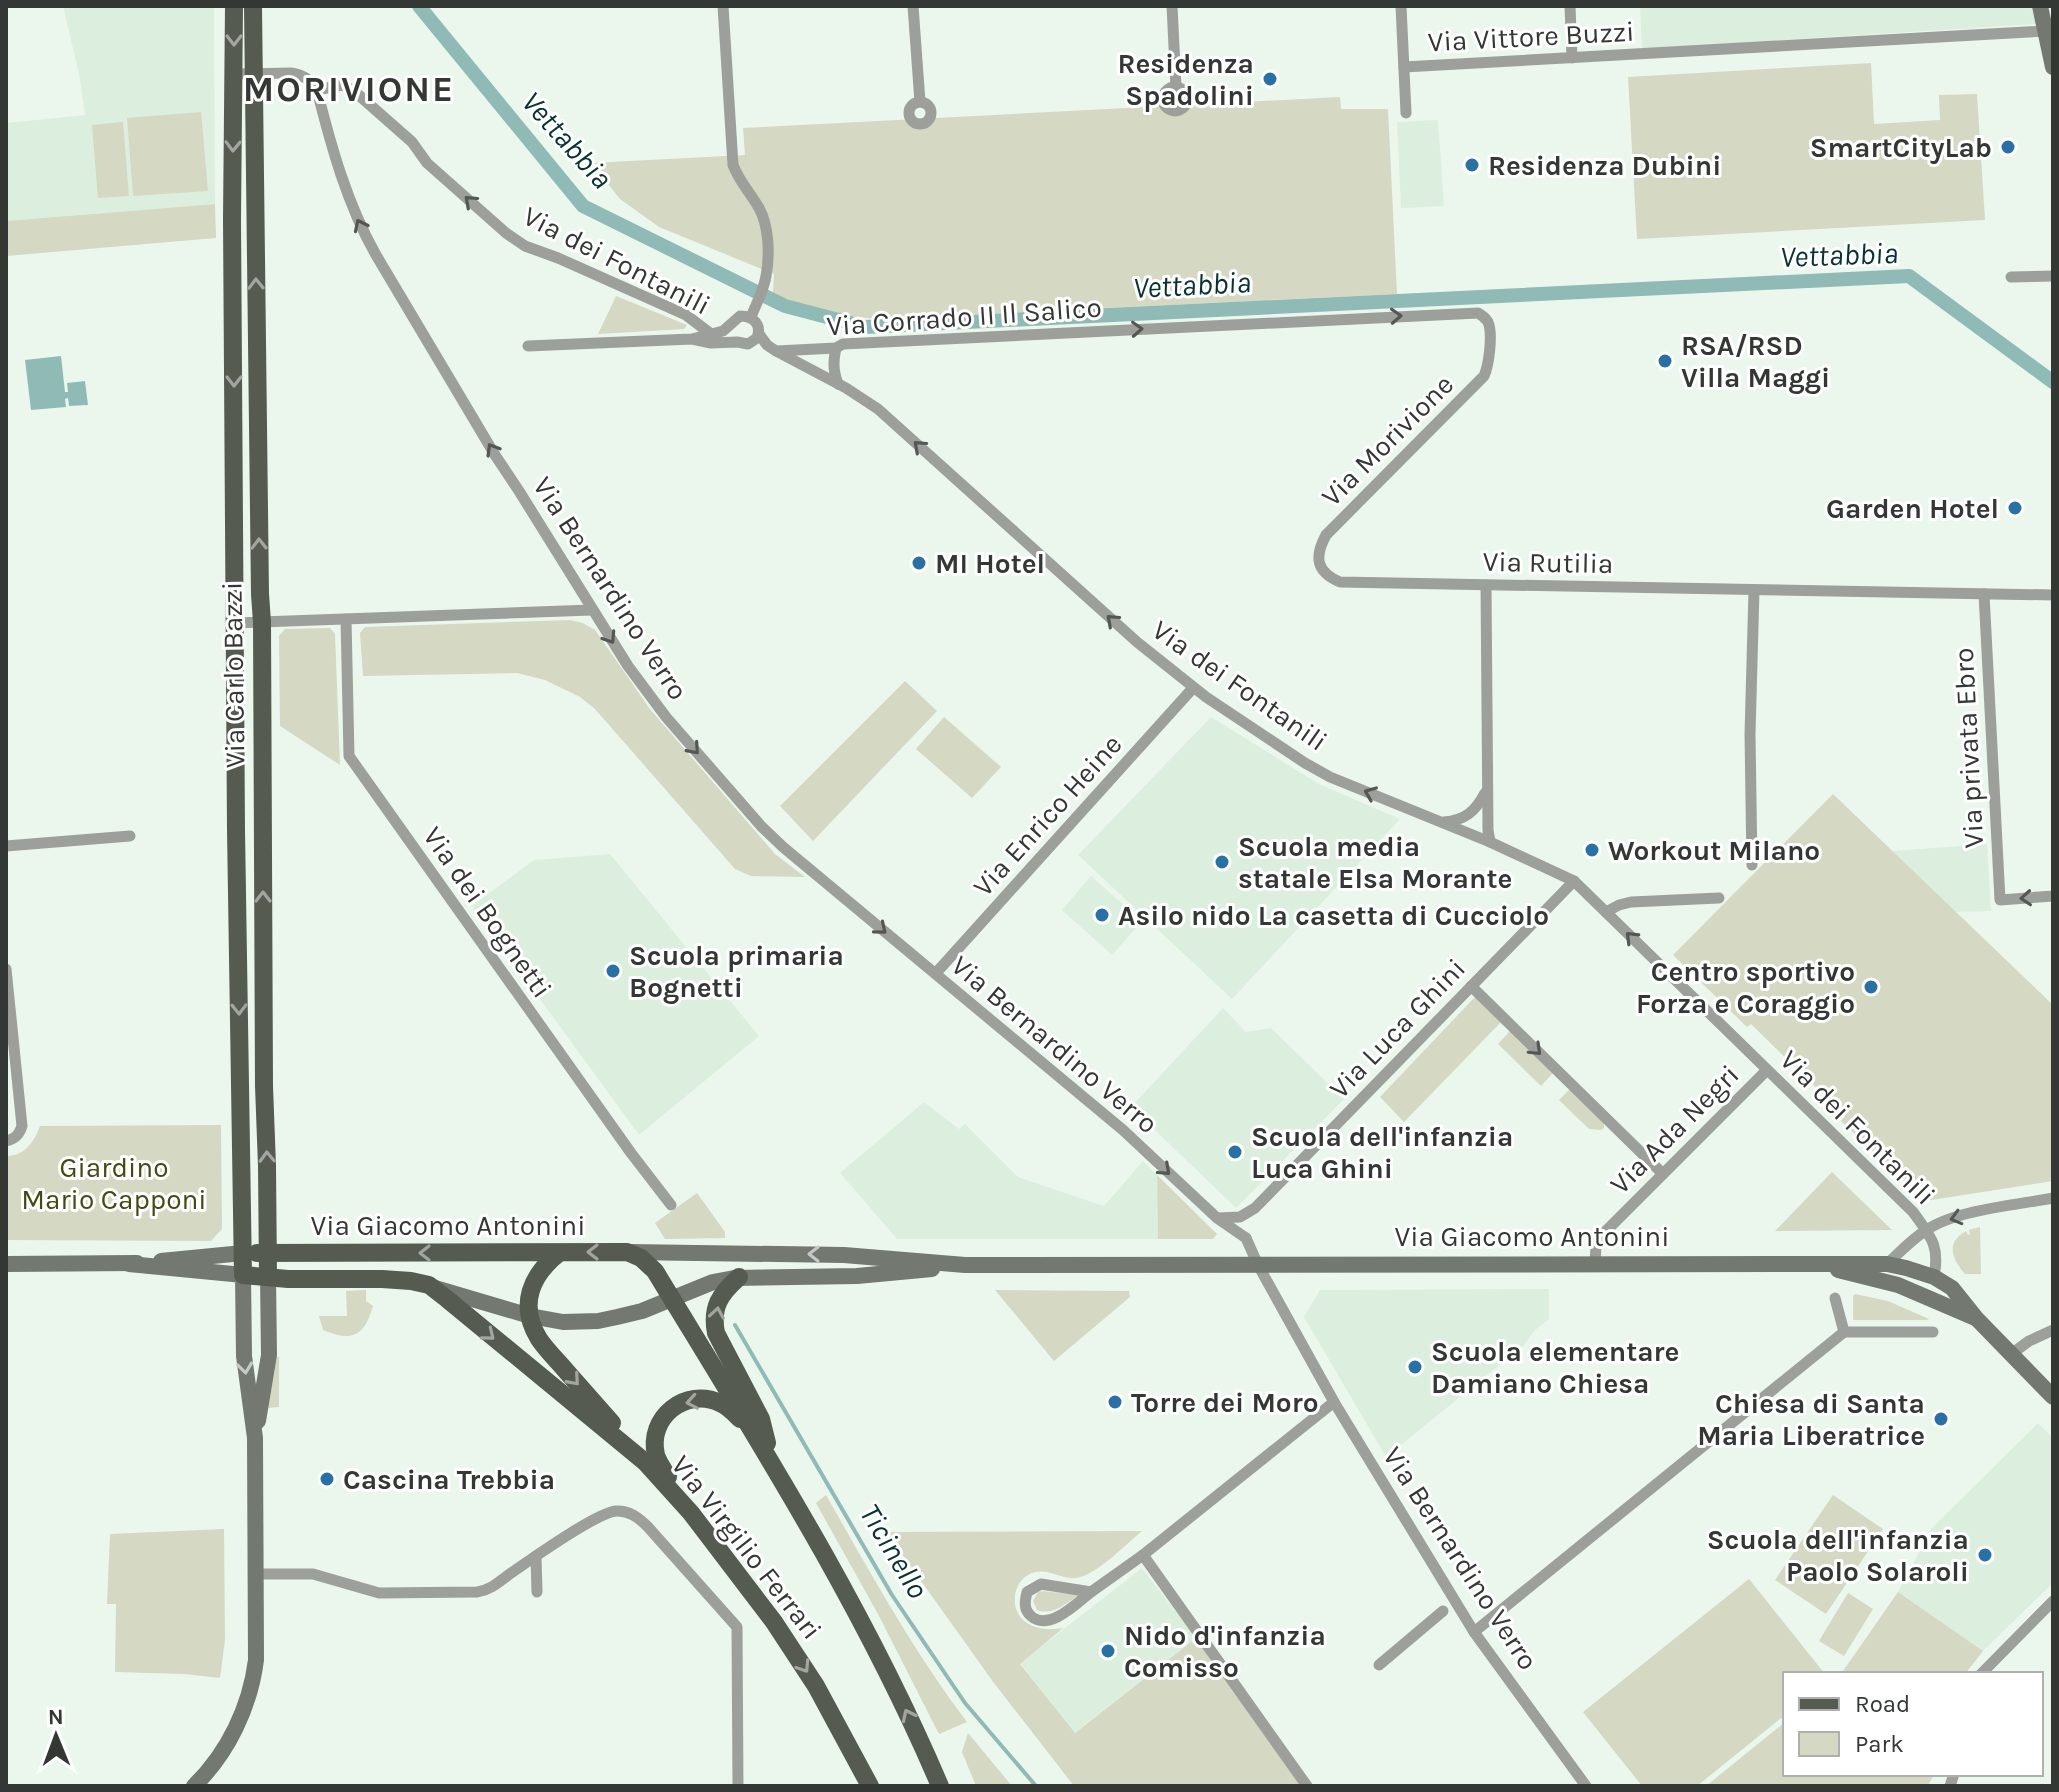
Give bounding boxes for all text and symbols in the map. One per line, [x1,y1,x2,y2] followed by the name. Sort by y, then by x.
[1427,15,1635,58] street label: Via Vittore Buzzi
[225,34,243,47] one-way arrow
[1117,47,1254,112] place label: Residenza Spadolini
[243,68,455,110] district label: MORIVIONE
[1261,70,1279,88] marker: Residenza Spadolini
[514,84,620,196] water label: Vettabbia
[1810,131,1992,164] place label: SmartCityLab
[1999,138,2017,156] marker: SmartCityLab
[224,140,242,153] one-way arrow
[1488,149,1721,182] place label: Residenza Dubini
[1463,156,1481,174] marker: Residenza Dubini
[465,196,480,211] one-way arrow
[518,199,716,322] street label: Via dei Fontanili
[354,218,370,233] one-way arrow
[1779,235,1899,275] water label: Vettabbia
[1132,264,1252,306] water label: Vettabbia
[247,277,265,290] one-way arrow
[825,290,1103,343] street label: Via Corrado II Il Salico
[1390,308,1403,325] one-way arrow
[1131,321,1144,338] one-way arrow
[1681,329,1830,394] place label: RSA/RSD Villa Maggi
[1656,352,1674,370] marker: RSA/RSD Villa Maggi
[1315,368,1460,513] street label: Via Morivione
[225,375,242,388] one-way arrow
[914,441,929,455] one-way arrow
[486,443,501,458] one-way arrow
[526,471,695,706] street label: Via Bernardino Verro
[1826,492,1999,525] place label: Garden Hotel
[2006,499,2024,517] marker: Garden Hotel
[250,537,268,550] one-way arrow
[1482,545,1614,580] street label: Via Rutilia
[935,547,1045,580] place label: MI Hotel
[910,554,928,572] marker: MI Hotel
[215,582,252,768] street label: Via Carlo Bazzi
[1146,613,1333,758] street label: Via dei Fontanili
[1107,615,1122,630] one-way arrow
[600,630,615,644] one-way arrow
[1947,647,1990,849] street label: Via privata Ebro
[966,728,1129,903] street label: Via Enrico Heine
[684,740,699,755] one-way arrow
[1363,786,1377,803] one-way arrow
[416,820,559,1004] street label: Via dei Bognetti
[1238,830,1512,895] place label: Scuola media statale Elsa Morante
[1608,834,1820,867] place label: Workout Milano
[1583,841,1601,859] marker: Workout Milano
[1213,853,1231,871] marker: Scuola media statale Elsa Morante
[2019,889,2032,906] one-way arrow
[254,890,272,903] one-way arrow
[1118,899,1549,932] place label: Asilo nido La casetta di Cucciolo
[1093,906,1111,924] marker: Asilo nido La casetta di Cucciolo
[872,919,887,934] one-way arrow
[1626,932,1641,946] one-way arrow
[629,939,844,1004] place label: Scuola primaria Bognetti
[945,948,1165,1140] street label: Via Bernardino Verro
[1323,952,1472,1105] street label: Via Luca Ghini
[1636,955,1855,1020] place label: Centro sportivo Forza e Coraggio
[604,962,622,980] marker: Scuola primaria Bognetti
[1862,978,1880,996] marker: Centro sportivo Forza e Coraggio
[230,1003,248,1016] one-way arrow
[1527,1040,1541,1055] one-way arrow
[1773,1043,1942,1212] street label: Via dei Fontanili
[1603,1058,1746,1201] street label: Via Ada Negri
[1251,1120,1513,1185] place label: Scuola dell'infanzia Luca Ghini
[1226,1143,1244,1161] marker: Scuola dell'infanzia Luca Ghini
[259,1150,276,1163] one-way arrow
[21,1151,207,1216] park label: Giardino Mario Capponi
[1156,1160,1170,1175] one-way arrow
[310,1209,586,1242] street label: Via Giacomo Antonini
[1950,1209,1964,1225] one-way arrow
[1394,1220,1670,1253] street label: Via Giacomo Antonini
[586,1243,599,1261] one-way arrow
[418,1244,431,1262] one-way arrow
[807,1245,820,1263] one-way arrow
[708,1306,725,1320] one-way arrow
[480,1325,494,1340] one-way arrow
[1431,1335,1679,1400] place label: Scuola elementare Damiano Chiesa
[1406,1358,1424,1376] marker: Scuola elementare Damiano Chiesa
[237,1362,254,1375] one-way arrow
[564,1370,579,1385] one-way arrow
[1131,1386,1319,1419] place label: Torre dei Moro
[1697,1387,1925,1452] place label: Chiesa di Santa Maria Liberatrice
[685,1392,698,1409] one-way arrow
[1106,1393,1124,1411] marker: Torre dei Moro
[1932,1410,1950,1428] marker: Chiesa di Santa Maria Liberatrice
[1376,1441,1545,1676] street label: Via Bernardino Verro
[664,1449,829,1646] street label: Via Virgilio Ferrari
[343,1463,555,1496] place label: Cascina Trebbia
[318,1470,336,1488] marker: Cascina Trebbia
[852,1497,936,1605] water label: Ticinello
[1707,1523,1969,1588] place label: Scuola dell'infanzia Paolo Solaroli
[1976,1546,1994,1564] marker: Scuola dell'infanzia Paolo Solaroli
[1124,1619,1326,1684] place label: Nido d'infanzia Comisso
[1099,1642,1117,1660] marker: Nido d'infanzia Comisso
[794,1658,809,1672] one-way arrow
[1783,1672,2043,1776] legend
[1855,1690,1910,1718] text: Road
[16,1696,96,1776] north arrow
[48,1704,64,1730] text: N
[903,1708,918,1723] one-way arrow
[1855,1730,1904,1758] text: Park

